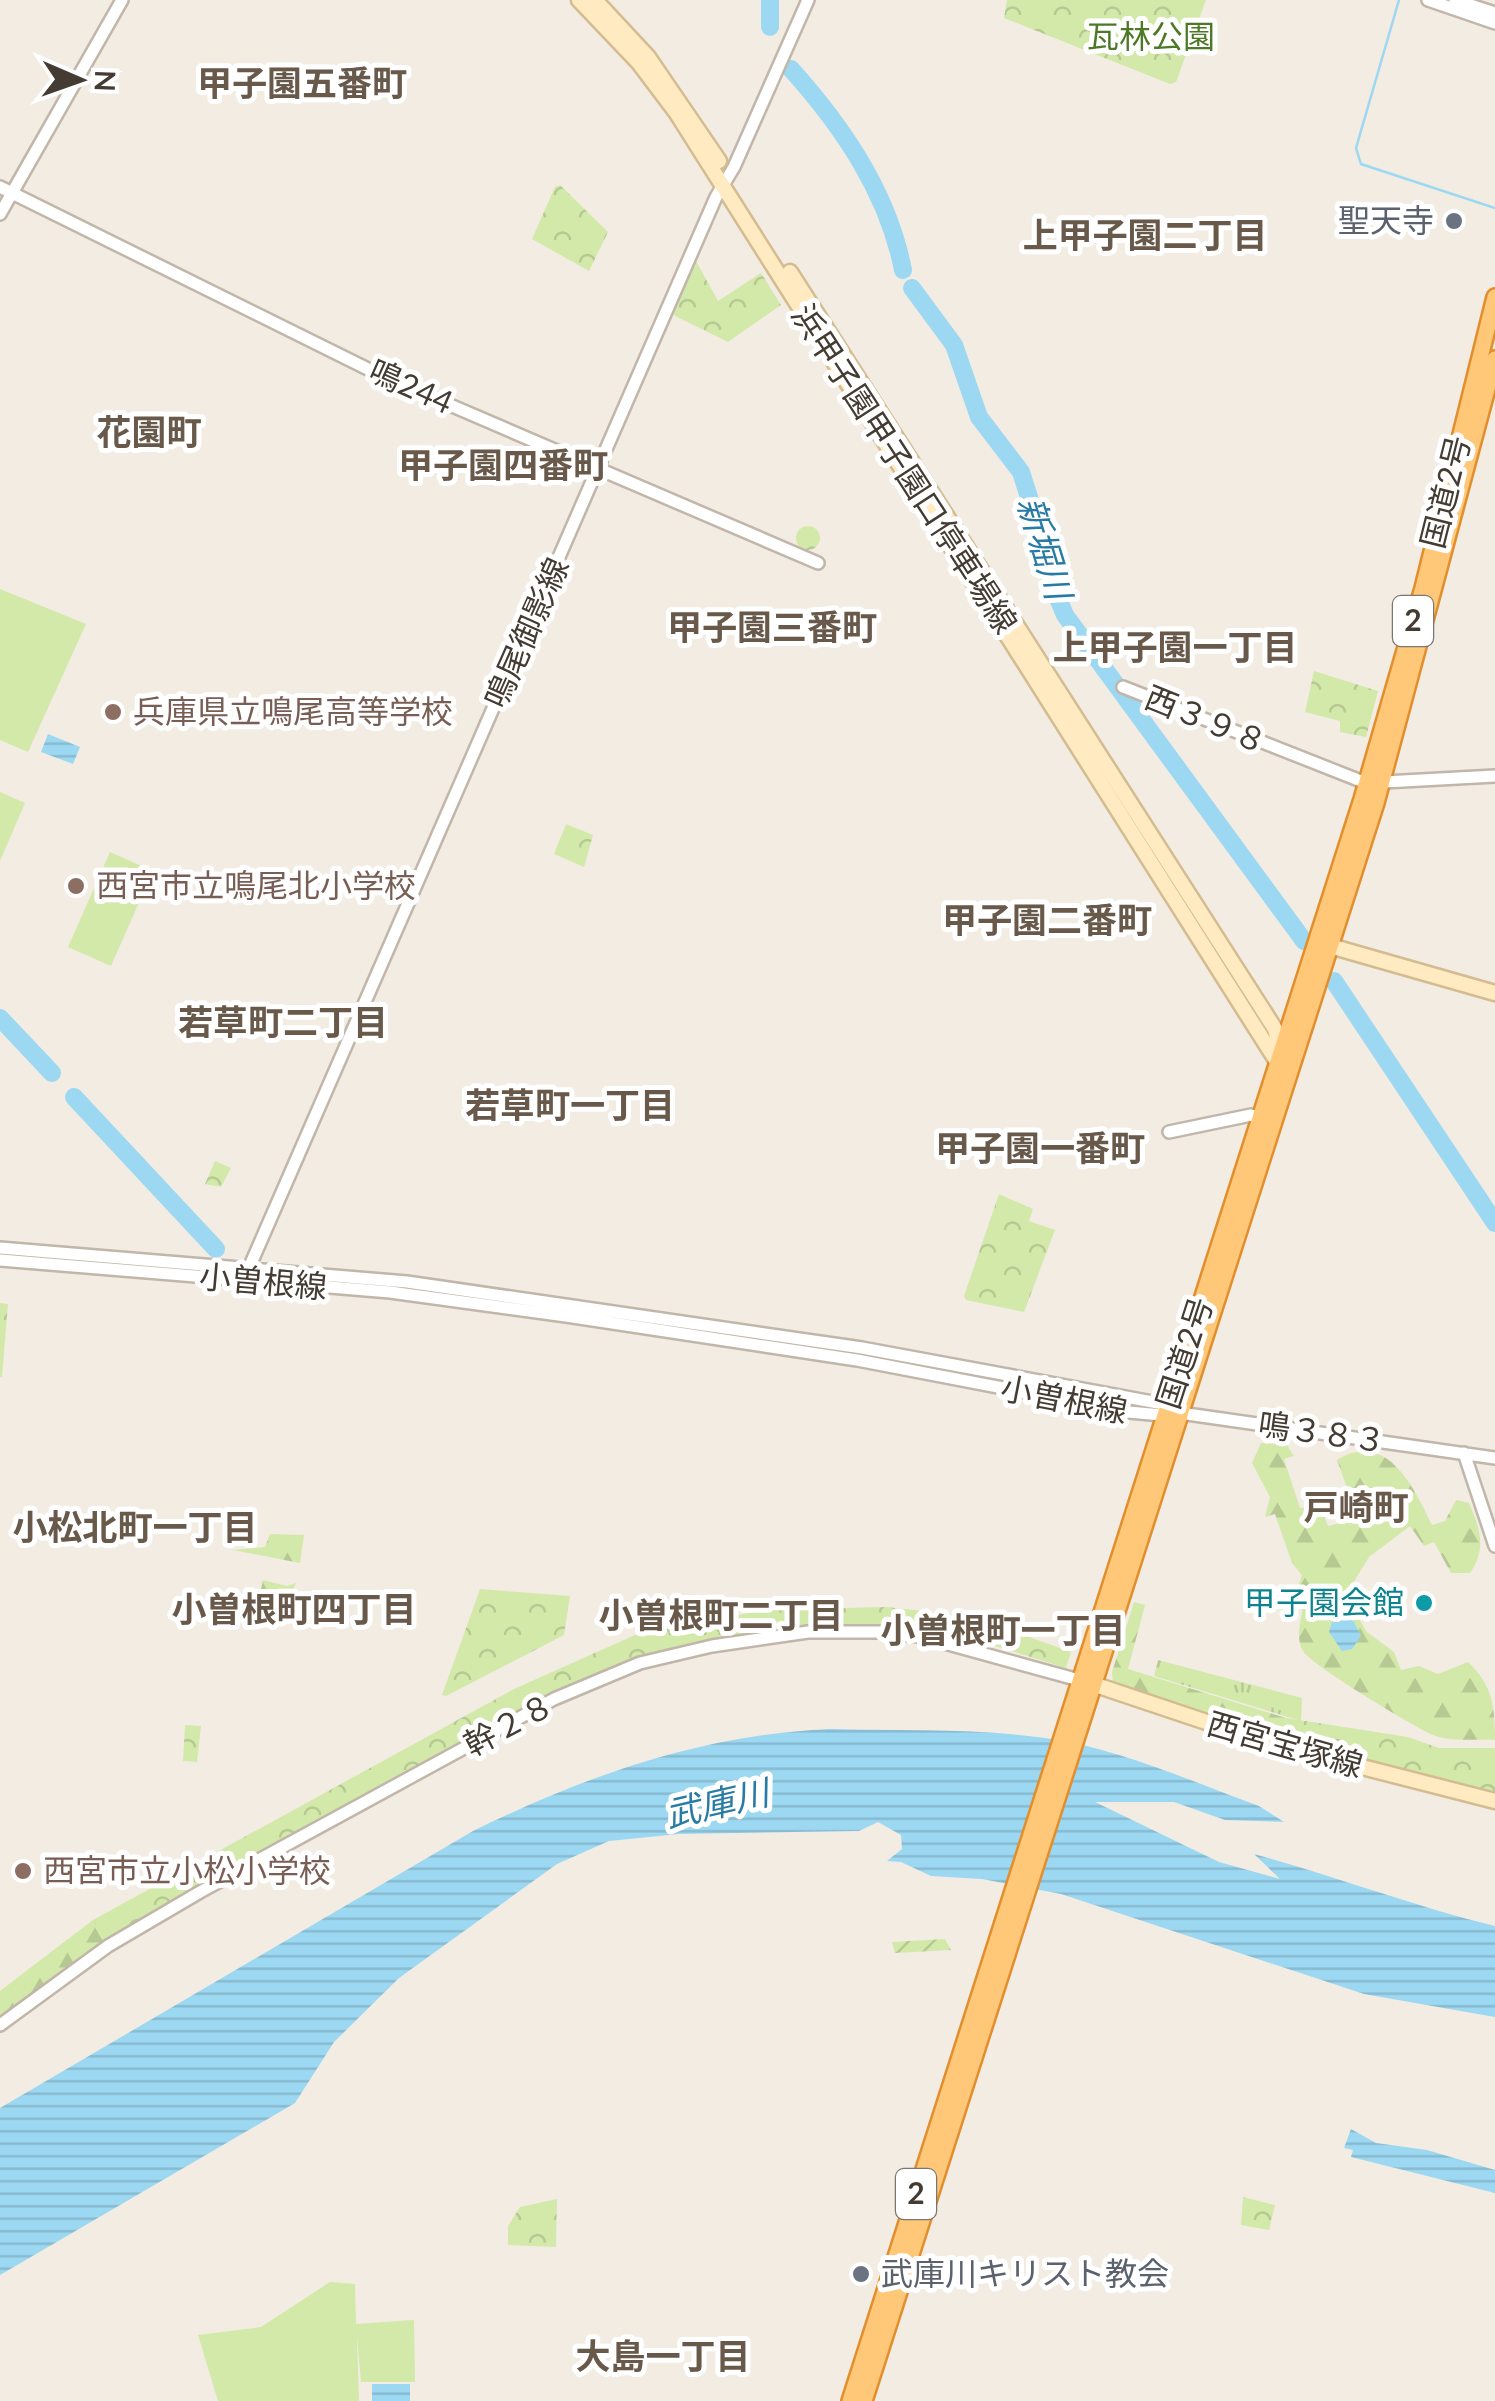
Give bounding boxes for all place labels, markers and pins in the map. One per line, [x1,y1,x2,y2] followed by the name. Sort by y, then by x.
[1338,200,1434,239] place label: 聖天寺
[1443,210,1465,232] marker: 聖天寺
[133,691,453,730] place label: 兵庫県立鳴尾高等学校
[102,701,124,723] marker: 兵庫県立鳴尾高等学校
[96,865,416,904] place label: 西宮市立鳴尾北小学校
[65,875,87,897] marker: 西宮市立鳴尾北小学校
[1244,1582,1404,1621] place label: 甲子園会館
[1413,1592,1435,1614] marker: 甲子園会館
[43,1850,331,1889] place label: 西宮市立小松小学校
[12,1860,34,1882] marker: 西宮市立小松小学校
[881,2253,1169,2292] place label: 武庫川キリスト教会
[850,2263,872,2285] marker: 武庫川キリスト教会

